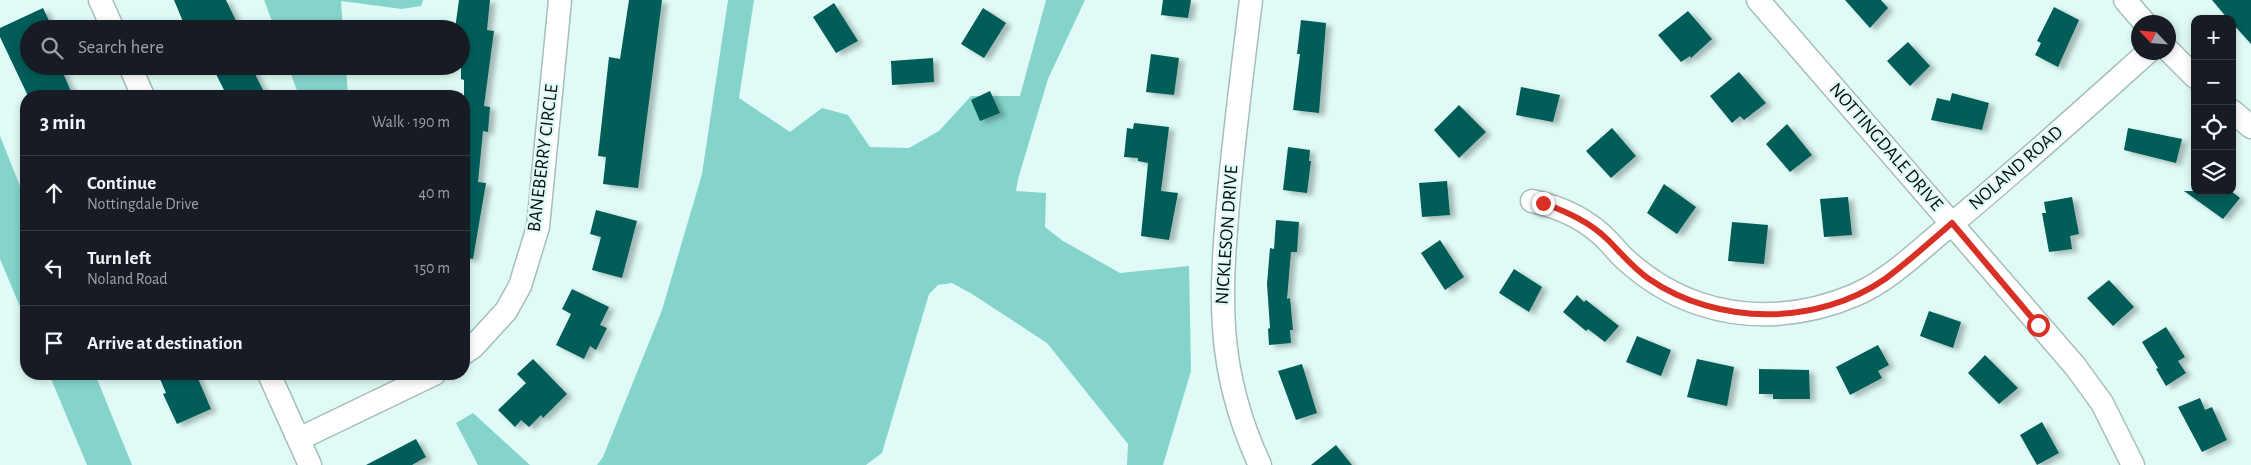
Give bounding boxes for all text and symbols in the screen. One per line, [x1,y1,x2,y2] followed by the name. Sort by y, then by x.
[2131,15,2176,60] north arrow
[2191,15,2236,195] map controls
[2191,15,2236,60] button: +
[20,20,470,75] search box
[38,34,66,62] icon: search
[78,38,164,57] text: Search here
[2191,60,2236,105] button: −
[1826,79,1946,215] street label: NOTTINGDALE DRIVE
[525,83,561,233] street label: BANEBERRY CIRCLE
[2191,105,2236,150] button: locate
[40,112,86,133] text: 3 min
[372,114,450,130] text: Walk · 190 m
[1965,122,2067,214] street label: NOLAND ROAD
[2191,150,2236,195] button: layers
[1213,165,1241,305] street label: NICKLESON DRIVE
[87,174,156,193] text: Continue
[40,179,68,207] icon: ahead
[418,185,450,201] text: 40 m
[1532,192,1555,215] route end
[87,196,199,212] text: Nottingdale Drive
[87,249,151,268] text: Turn left
[40,254,68,282] icon: left
[414,260,450,276] text: 150 m
[87,271,168,287] text: Noland Road
[2027,314,2050,337] route start
[40,329,68,357] icon: arrive
[87,334,243,353] text: Arrive at destination

